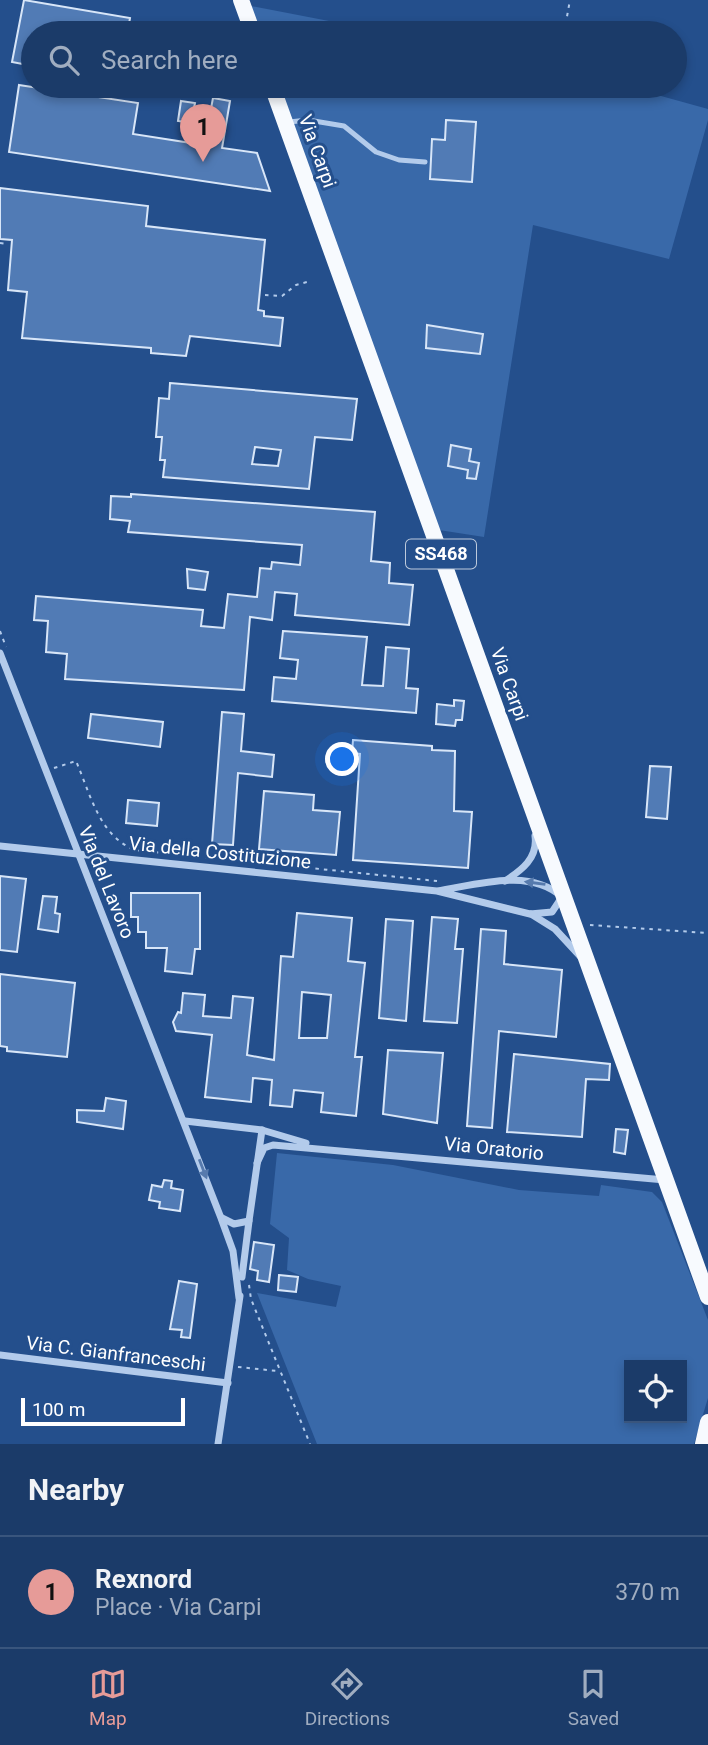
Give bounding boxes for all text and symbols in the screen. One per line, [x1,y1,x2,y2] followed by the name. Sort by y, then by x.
[21,21,687,98] search box
[45,41,83,79] icon: search
[101,45,238,75] text: Search here
[180,104,226,162] pin: 1
[294,111,341,191] street label: Via Carpi
[406,540,476,568] road number: SS468
[486,644,533,724] street label: Via Carpi
[325,742,359,776] your location
[74,823,140,942] street label: Via del Lavoro
[128,832,312,873] street label: Via della Costituzione
[524,877,546,888] one-way arrow
[443,1132,545,1165] street label: Via Oratorio
[198,1159,209,1180] one-way arrow
[25,1331,207,1376] street label: Via C. Gianfranceschi
[624,1360,687,1423] map controls
[624,1360,687,1423] button: locate
[21,1395,186,1427] scale bar
[32,1398,85,1421] text: 100 m
[28,1472,124,1507] text: Nearby
[95,1564,192,1594] text: Rexnord
[44,1579,58,1606] text: 1
[615,1579,680,1606] text: 370 m
[95,1594,262,1621] text: Place · Via Carpi
[89,1665,127,1730] tab: Map
[305,1665,390,1730] tab: Directions
[568,1665,619,1730] tab: Saved

